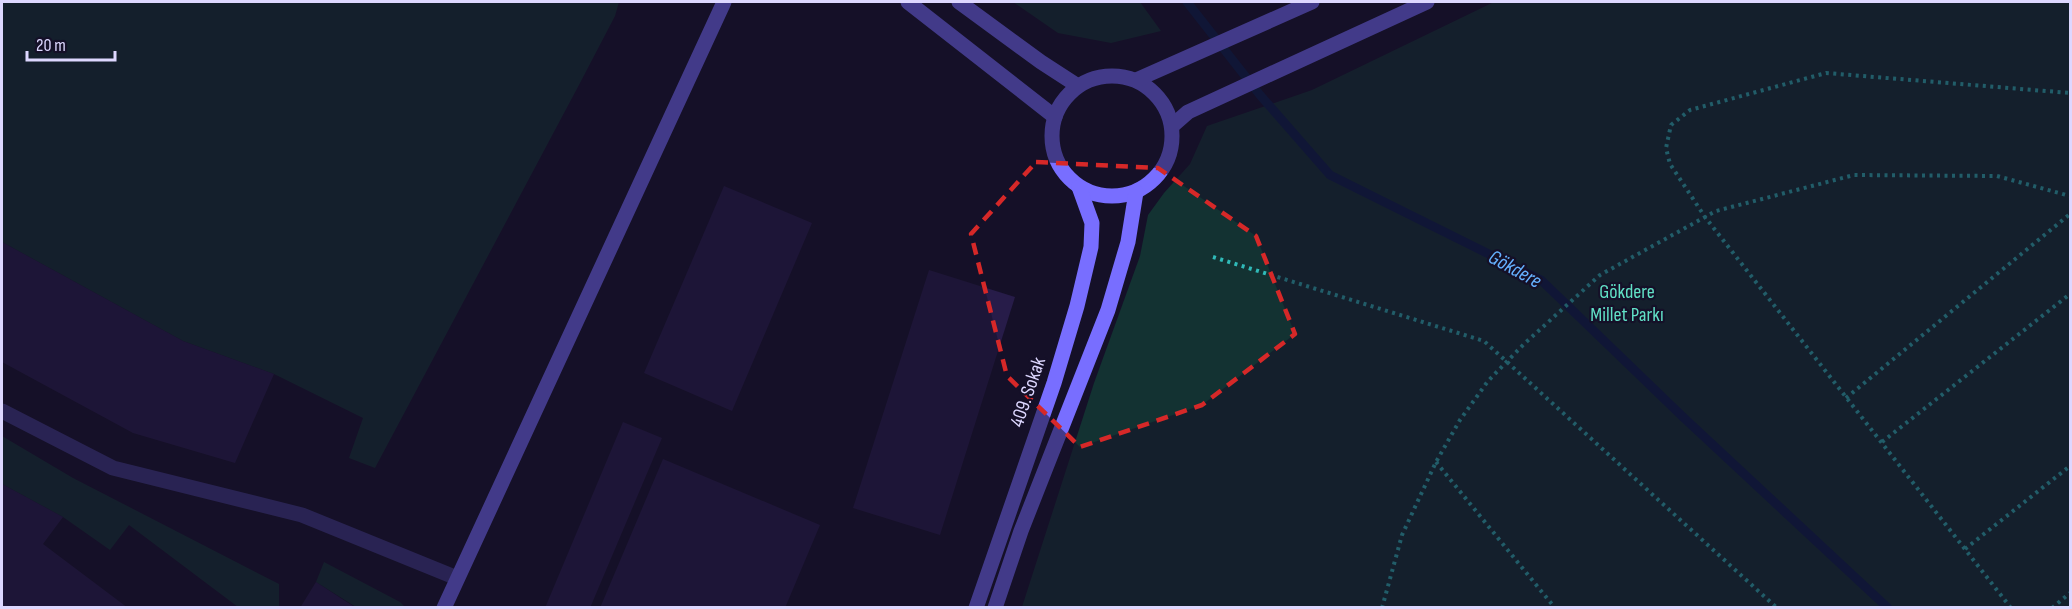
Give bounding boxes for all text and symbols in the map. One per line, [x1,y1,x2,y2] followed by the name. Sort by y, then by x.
[27,24,116,62] scale bar
[36,35,66,56] text: 20 m
[1484,244,1546,294] water label: Gökdere
[1590,280,1664,327] park label: Gökdere Millet Parkı
[1005,354,1051,430] street label: 409. Sokak

